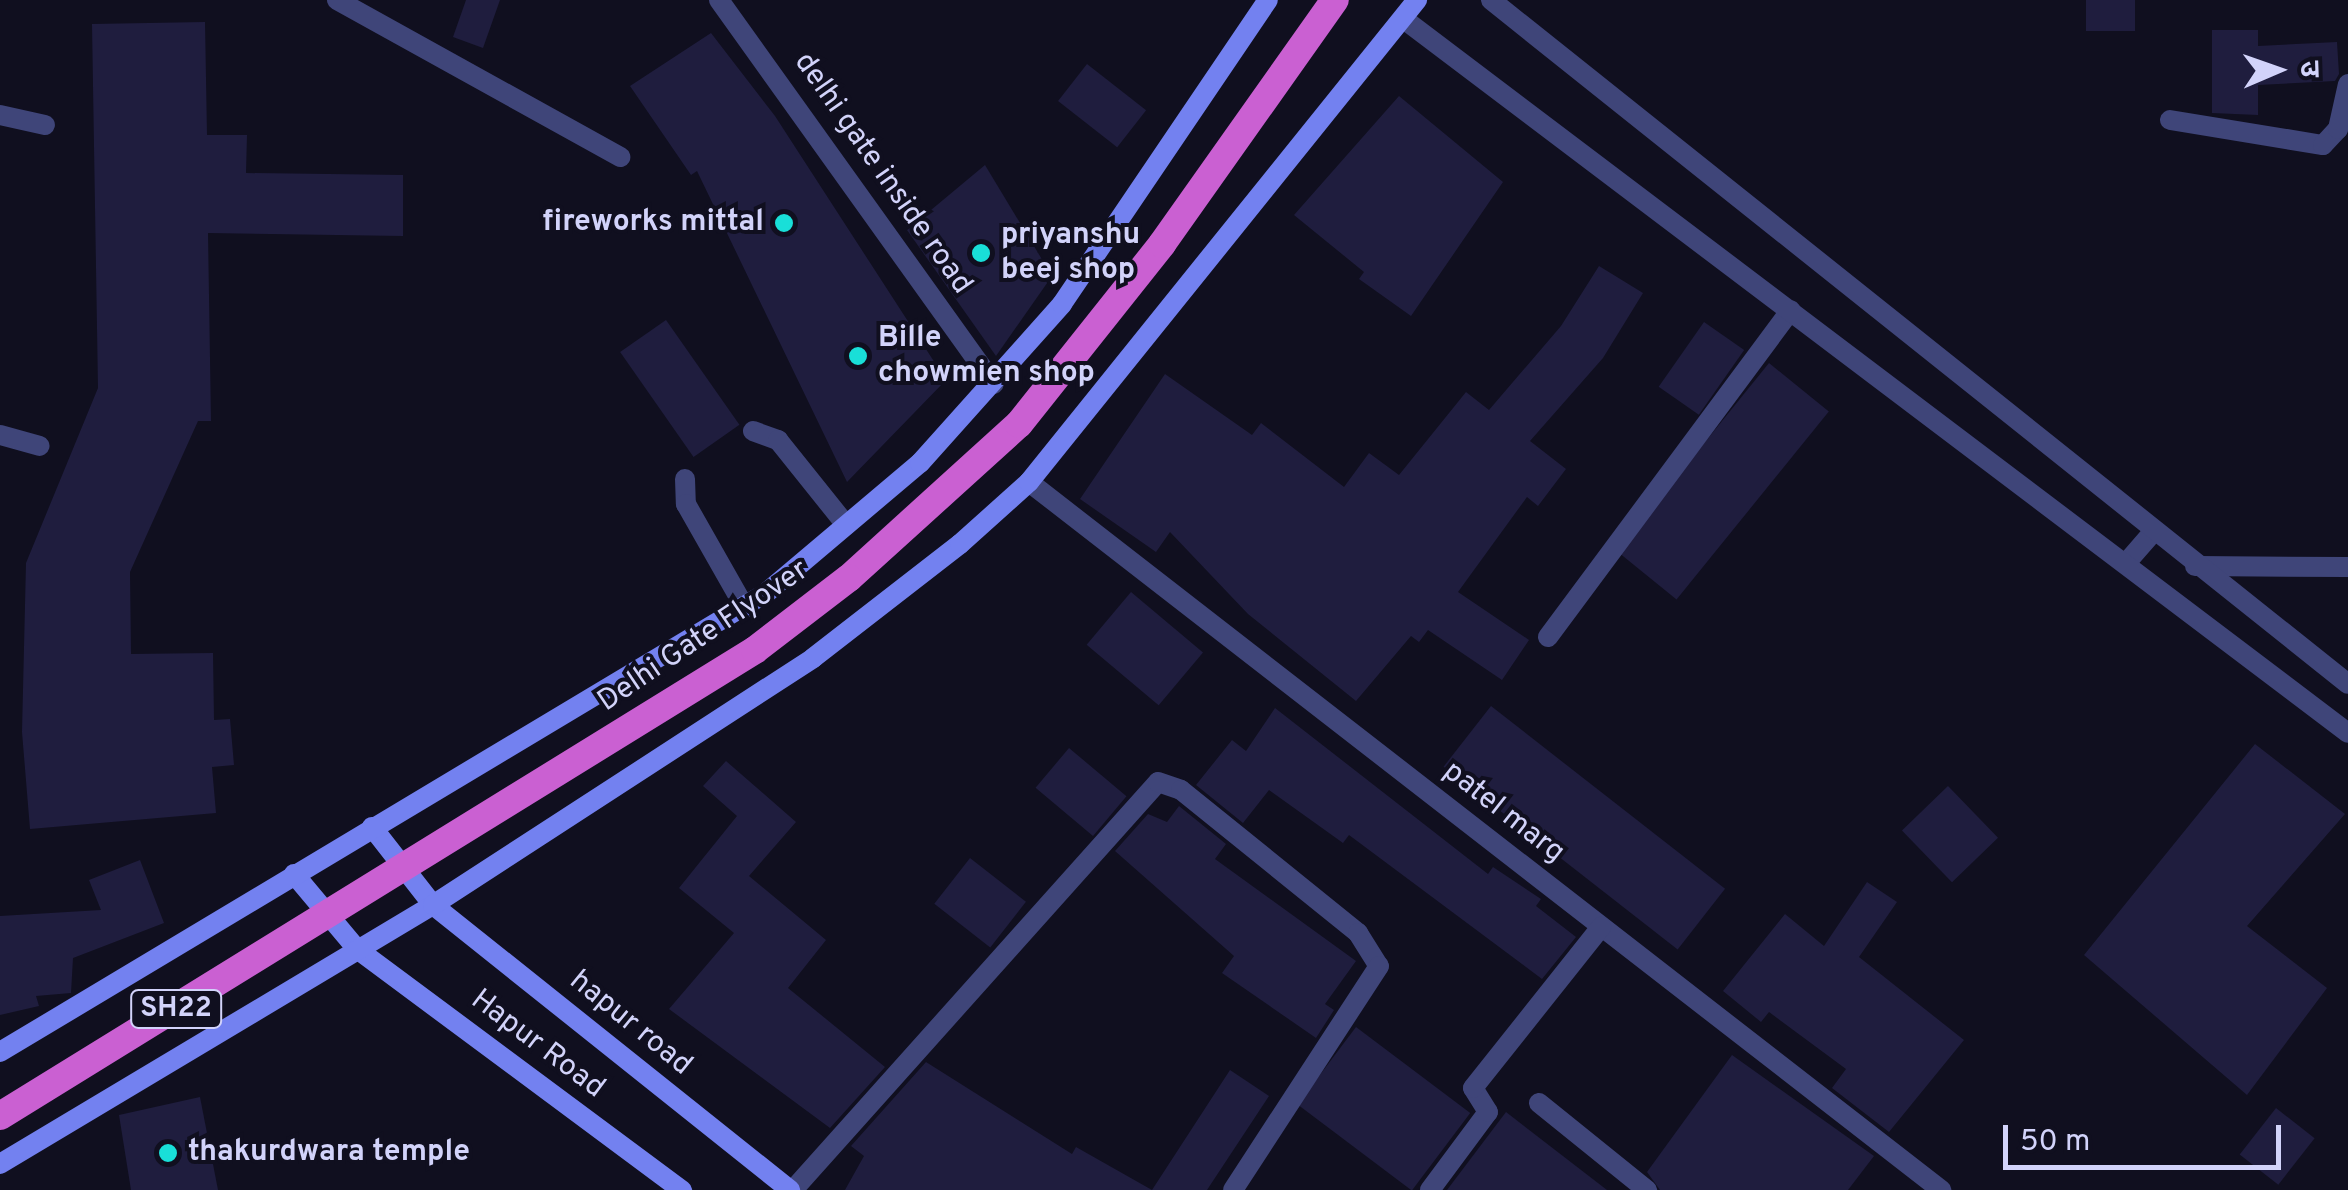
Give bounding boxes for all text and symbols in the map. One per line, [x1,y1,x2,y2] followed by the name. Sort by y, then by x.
[2228,20,2328,120] north arrow
[785,46,979,302] street label: delhi gate inside road
[2290,60,2326,78] text: उ
[543,205,764,241] place label: fireworks mittal
[773,212,795,234] marker: fireworks mittal
[1001,218,1140,288] place label: priyanshu beej shop
[970,242,992,264] marker: priyanshu beej shop
[878,321,1095,392] place label: Bille chowmien shop
[847,345,869,367] marker: Bille chowmien shop
[592,553,816,721] street label: Delhi Gate Flyover
[1435,754,1571,872] street label: patel marg
[561,964,699,1084] street label: hapur road
[463,983,611,1107] street label: Hapur Road
[128,986,224,1032] road number: SH22
[2008,1105,2286,1167] scale bar
[2020,1124,2090,1161] text: 50 m
[188,1135,470,1171] place label: thakurdwara temple
[157,1142,179,1164] marker: thakurdwara temple

